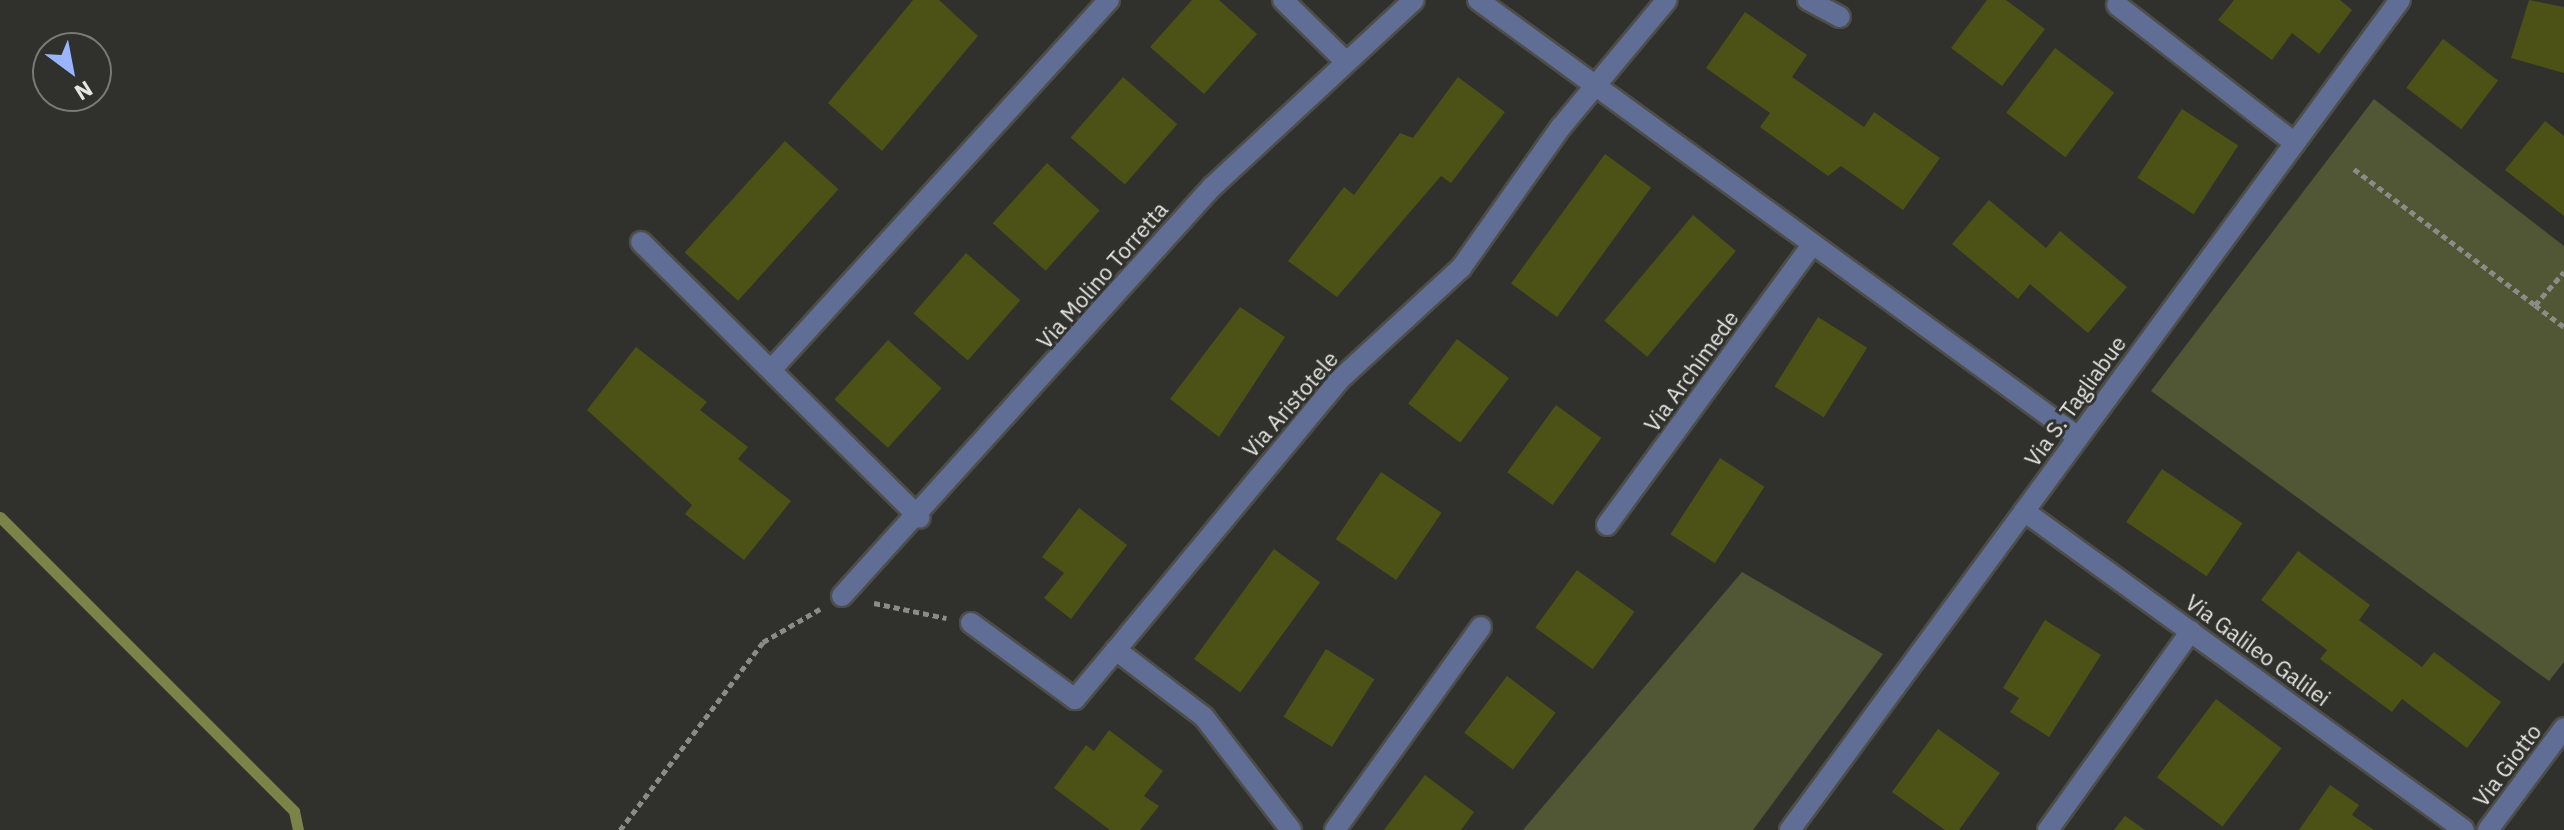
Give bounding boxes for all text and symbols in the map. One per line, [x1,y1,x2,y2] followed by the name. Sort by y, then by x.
[32,32,112,112] north arrow
[69,75,98,108] text: N
[1031,196,1173,354] street label: Via Molino Torretta
[1638,305,1744,437] street label: Via Archimede
[2019,331,2131,471] street label: Via S. Tagliabue
[1237,346,1343,462] street label: Via Aristotele
[2181,589,2335,711] street label: Via Galileo Galilei
[2467,719,2547,811] street label: Via Giotto

